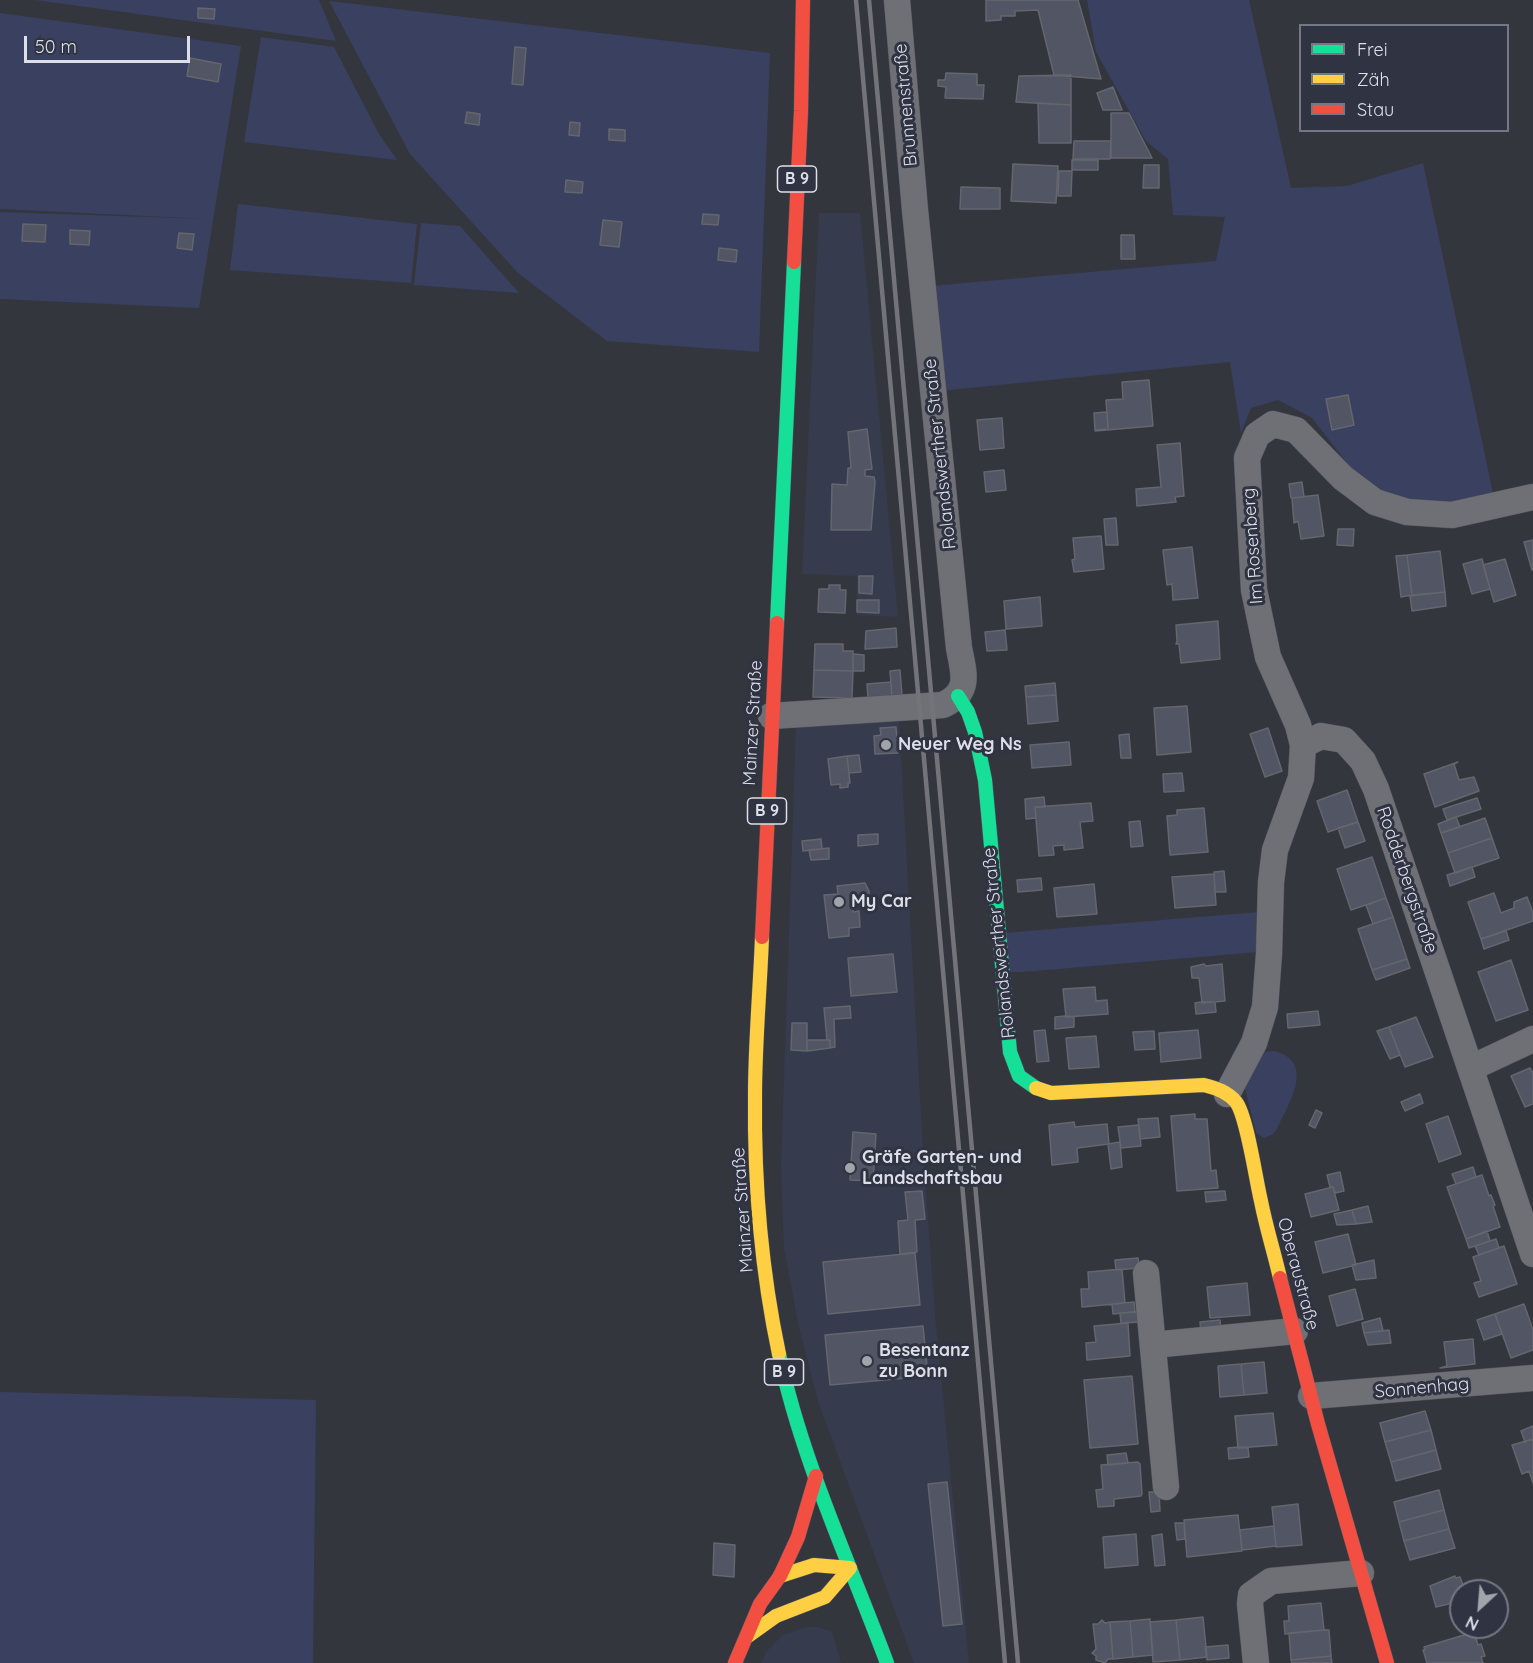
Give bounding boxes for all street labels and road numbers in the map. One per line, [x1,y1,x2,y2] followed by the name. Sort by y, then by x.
[890,43,922,167] street label: Brunnenstraße
[778,166,816,192] road number: B 9
[919,358,961,550] street label: Rolandswerther Straße
[1238,487,1268,605] street label: Im Rosenberg
[739,660,767,786] street label: Mainzer Straße
[748,798,786,824] road number: B 9
[1372,804,1442,956] street label: Rodderbergstraße
[978,847,1020,1039] street label: Rolandswerther Straße
[728,1147,758,1273] street label: Mainzer Straße
[1273,1215,1323,1333] street label: Oberaustraße
[764,1359,804,1385] road number: B 9
[1374,1373,1470,1403] street label: Sonnenhag

